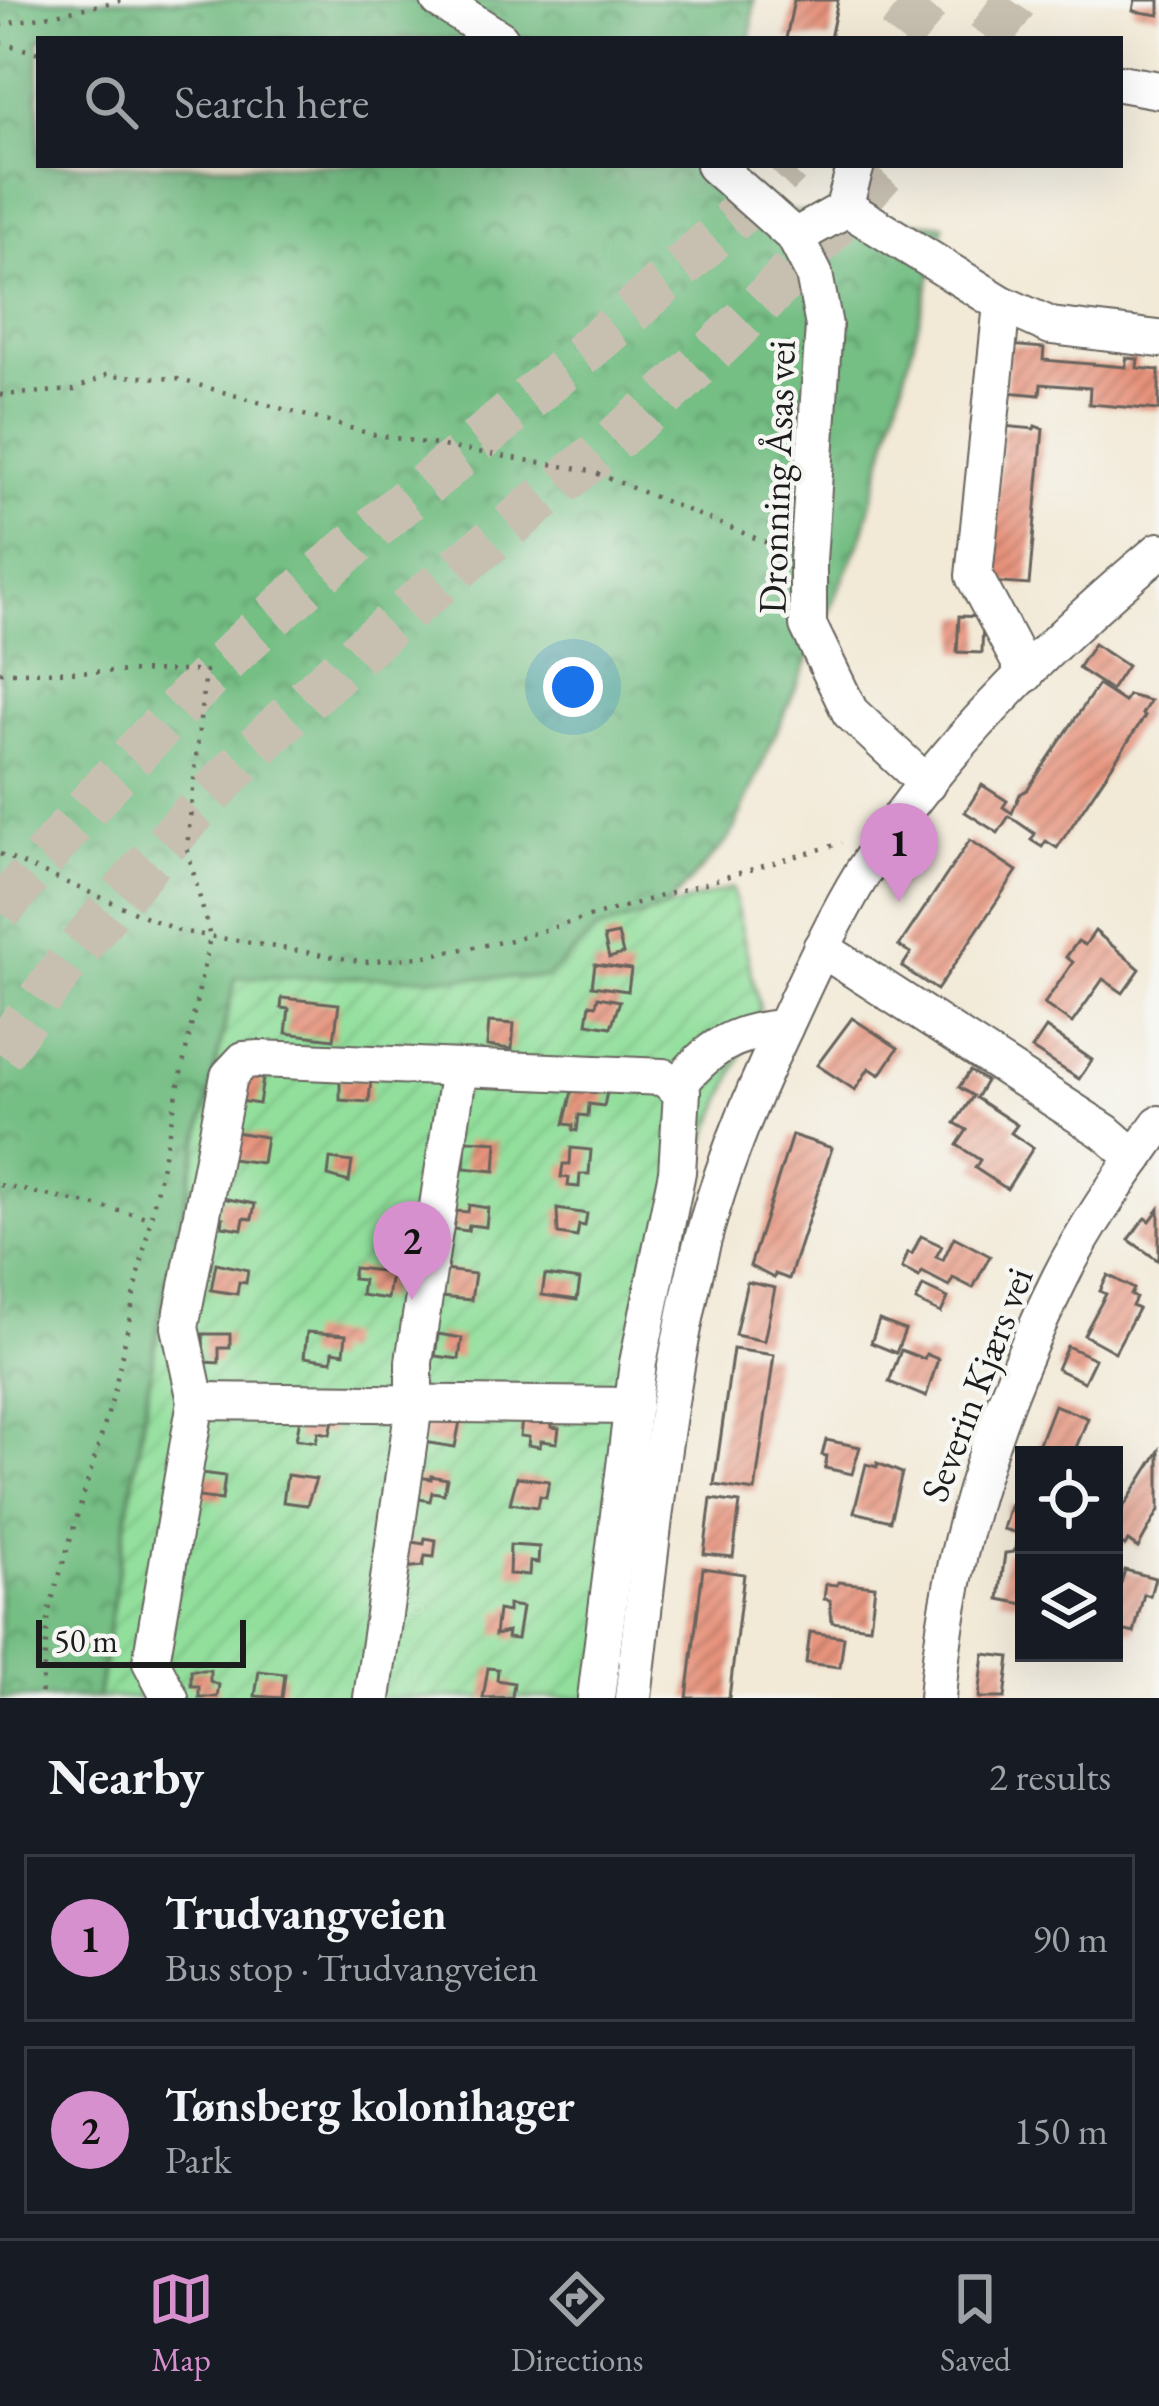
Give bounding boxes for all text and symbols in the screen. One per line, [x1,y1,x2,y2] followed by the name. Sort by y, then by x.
[36,36,1123,168] search box
[78,69,144,135] icon: search
[174,73,369,131] text: Search here
[746,339,807,615] street label: Dronning Åsas vei
[543,657,603,717] your location
[860,803,938,902] pin: 1
[373,1201,451,1300] pin: 2
[908,1260,1045,1509] street label: Severin Kjærs vei
[1015,1446,1123,1662] map controls
[1015,1446,1123,1554] button: locate
[1015,1554,1123,1662] button: layers
[36,1614,246,1667] scale bar
[54,1619,118,1662] text: 50 m
[48,1743,204,1809] text: Nearby
[989,1751,1111,1802] text: 2 results
[165,1884,447,1942] text: Trudvangveien
[80,1913,100,1964] text: 1
[1032,1913,1108,1964] text: 90 m
[165,1942,538,1993] text: Bus stop · Trudvangveien
[165,2076,575,2134] text: Tønsberg kolonihager
[80,2105,100,2156] text: 2
[1014,2105,1108,2156] text: 150 m
[165,2134,231,2185] text: Park
[148,2266,214,2381] tab: Map
[511,2266,644,2381] tab: Directions
[940,2266,1011,2381] tab: Saved

